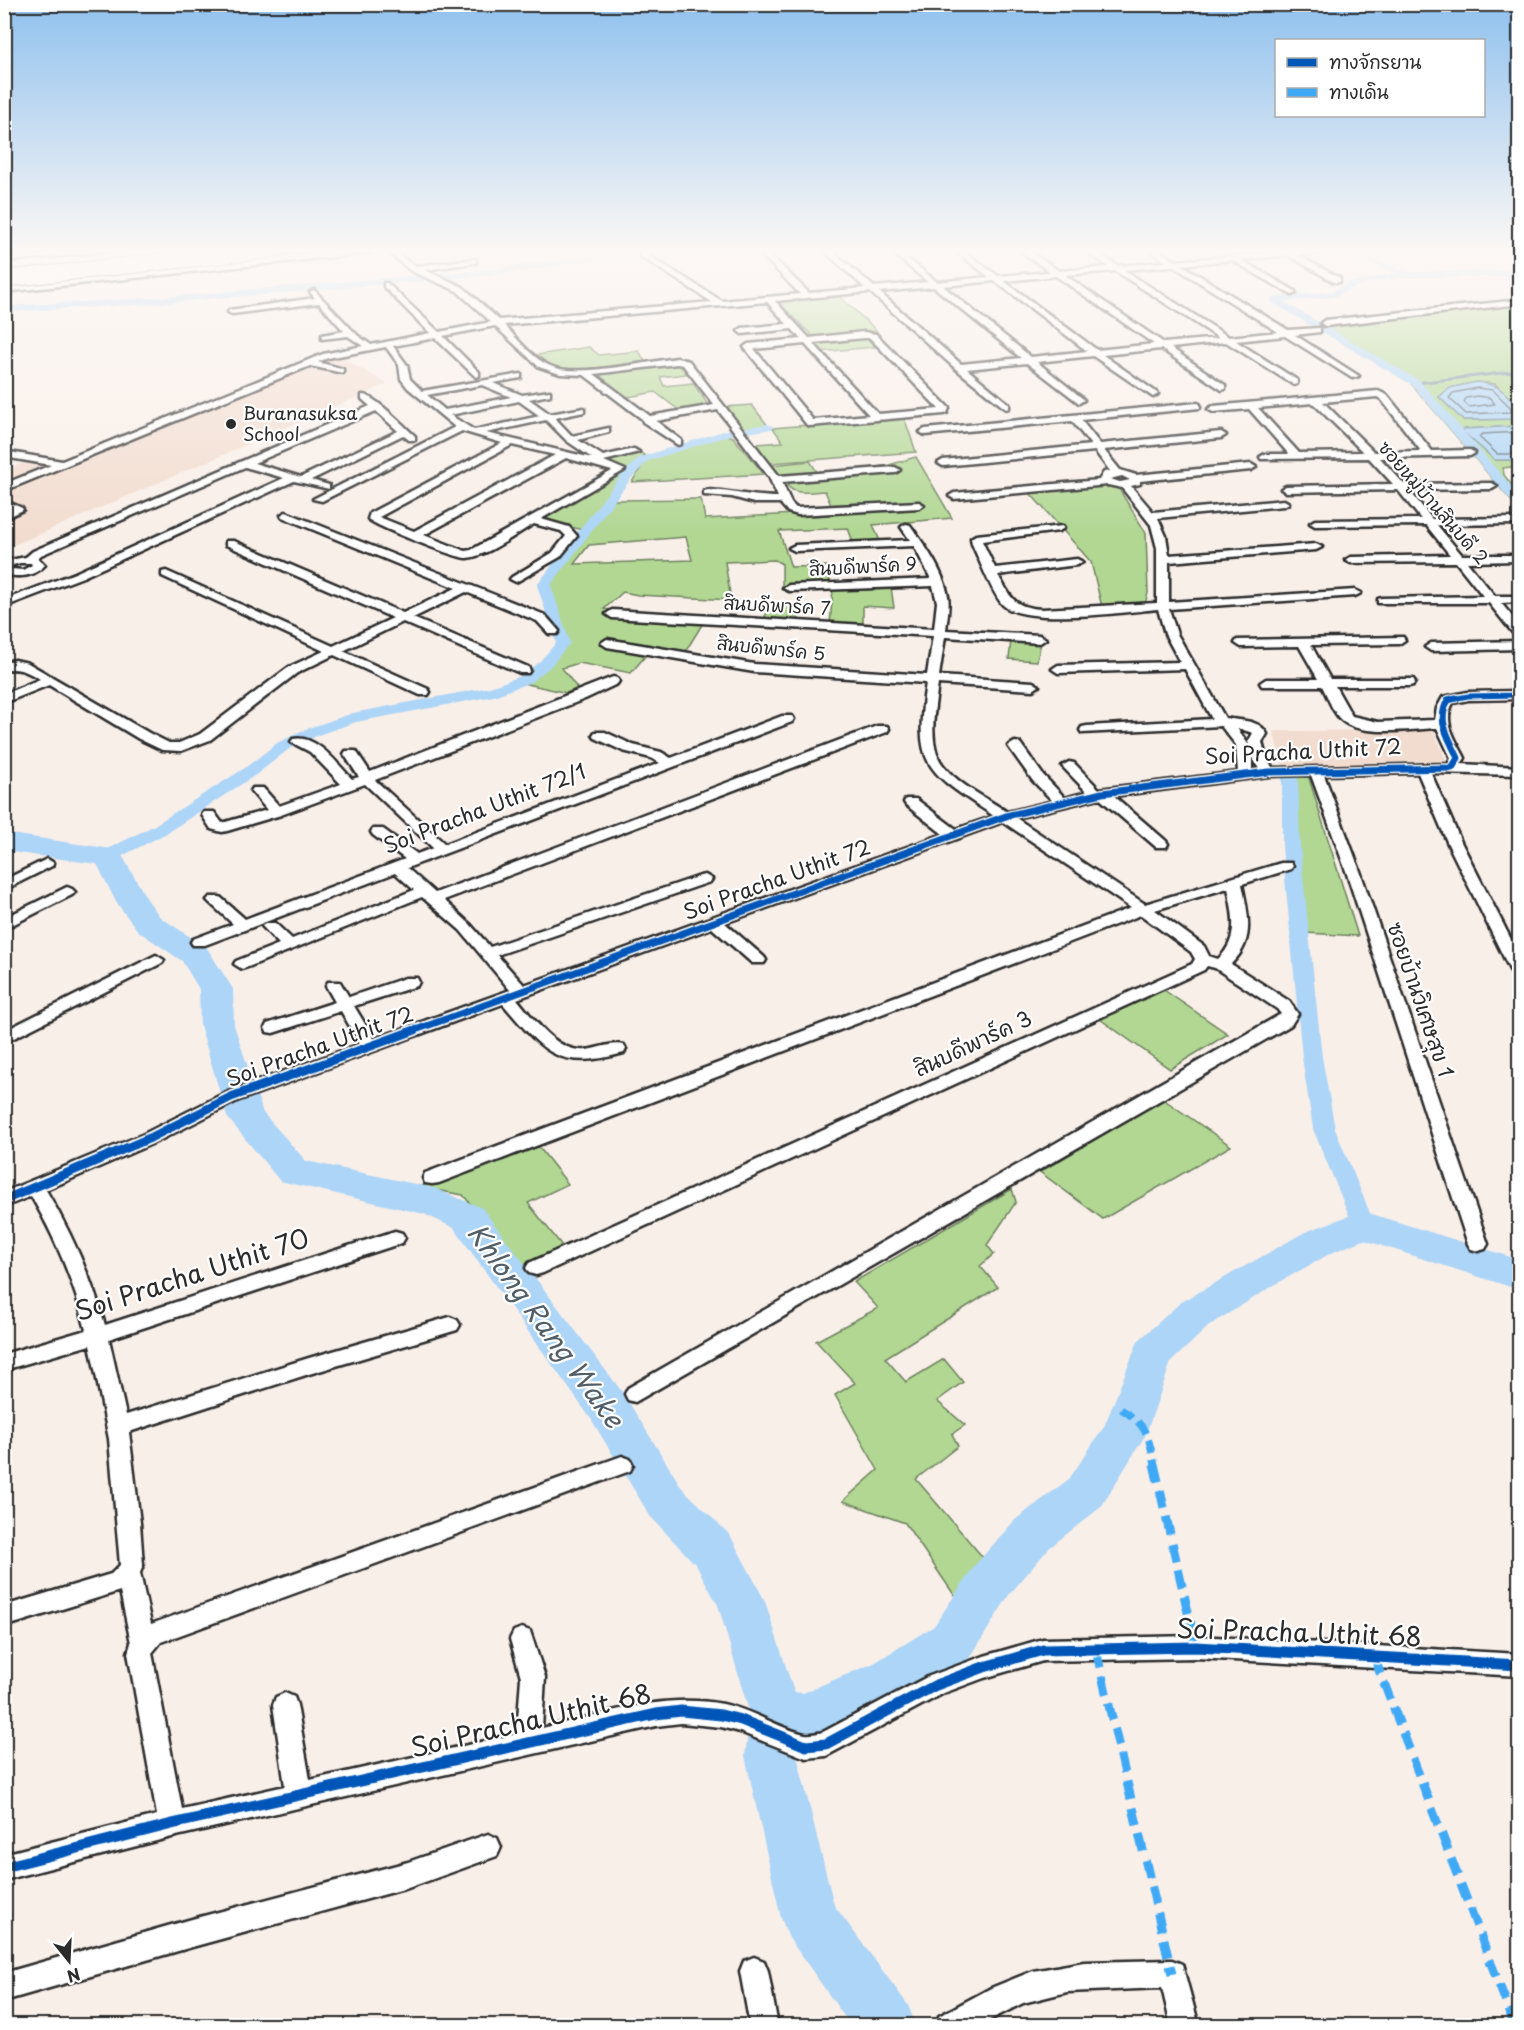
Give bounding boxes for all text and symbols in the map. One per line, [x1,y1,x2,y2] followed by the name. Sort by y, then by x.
[1275,39,1485,117] legend
[1329,48,1421,75] text: ทางจักรยาน
[1329,78,1389,105] text: ทางเดิน
[243,399,358,447] place label: Buranasuksa School
[224,417,238,431] marker: Buranasuksa School
[1371,434,1496,571] street label: ซอยหมู่บ้านสินบดี 2
[808,549,918,582] street label: สินบดีพาร์ค 9
[723,588,831,621] street label: สินบดีพาร์ค 7
[716,628,827,667] street label: สินบดีพาร์ค 5
[1204,729,1402,771] street label: Soi Pracha Uthit 72
[378,754,590,861] street label: Soi Pracha Uthit 72/1
[678,829,874,927] street label: Soi Pracha Uthit 72
[1378,917,1463,1082] street label: ซอยบ้านวิเศษสุข 1
[221,996,417,1094] street label: Soi Pracha Uthit 72
[908,1001,1036,1083] street label: สินบดีพาร์ค 3
[459,1214,636,1437] water label: Khlong Rang Wake
[69,1217,314,1330] street label: Soi Pracha Uthit 70
[1176,1608,1423,1655] street label: Soi Pracha Uthit 68
[407,1673,655,1766] street label: Soi Pracha Uthit 68
[39,1931,99,1991] north arrow
[64,1963,84,1990] text: N

